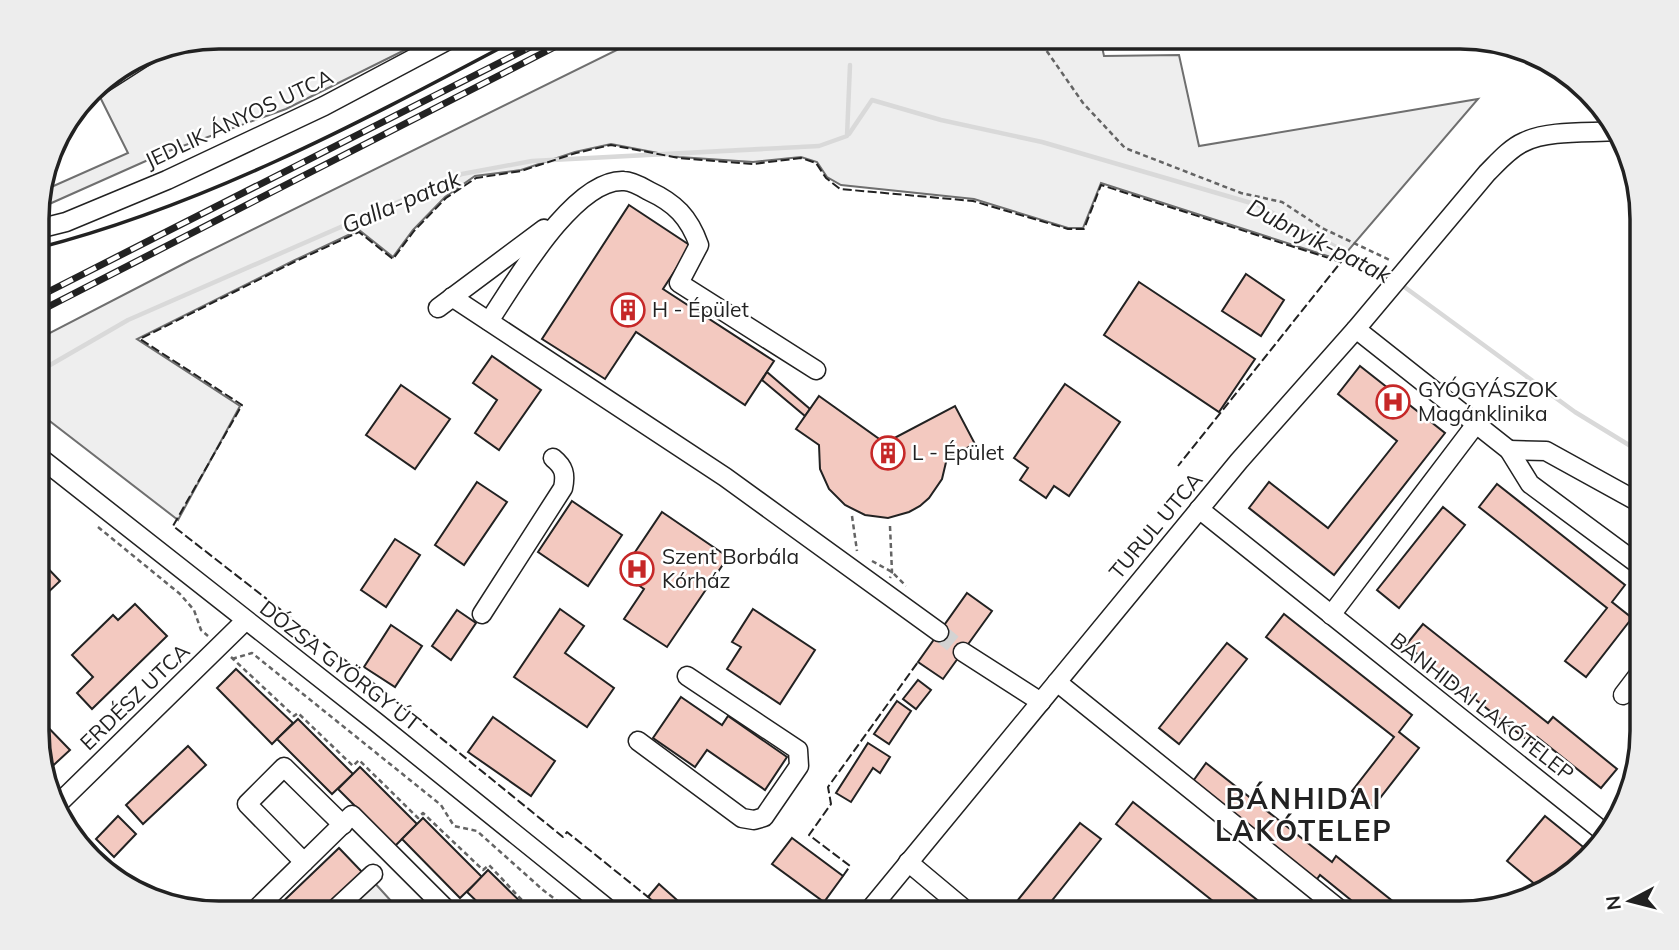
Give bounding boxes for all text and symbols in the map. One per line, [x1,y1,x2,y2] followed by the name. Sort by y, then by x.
[140,63,337,173] street label: JEDLIK ÁNYOS UTCA
[337,163,466,240] water label: Galla-patak
[1242,192,1397,290] water label: Dubnyik-patak
[609,291,647,329] building icon: H - Épület
[652,296,749,322] place label: H - Épület
[1418,376,1558,426] place label: GYÓGYÁSZOK Magánklinika
[1374,383,1412,421] hospital icon: GYÓGYÁSZOK Magánklinika
[869,434,907,472] building icon: L - Épület
[912,439,1004,465] place label: L - Épület
[1103,466,1208,584] street label: TURUL UTCA
[662,543,799,593] place label: Szent Borbála Kórház
[618,550,656,588] hospital icon: Szent Borbála Kórház
[255,594,426,736] street label: DÓZSA GYÖRGY ÚT
[1386,627,1579,786] street label: BÁNHIDAI LAKÓTELEP
[74,637,195,755] street label: ERDÉSZ UTCA
[1215,781,1393,848] district label: BÁNHIDAI LAKÓTELEP
[1595,866,1665,936] north arrow
[1600,894,1626,912] text: N

